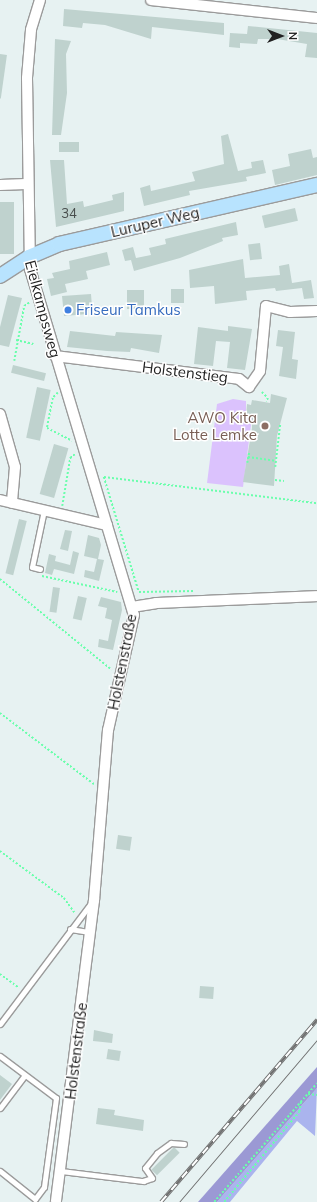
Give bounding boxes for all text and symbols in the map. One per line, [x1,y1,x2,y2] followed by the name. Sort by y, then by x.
[261,16,301,56] north arrow
[286,32,300,40] text: N
[109,203,201,241] street label: Luruper Weg
[61,205,77,221] house number: 34
[21,258,65,360] street label: Eielkampsweg
[76,301,181,319] place label: Friseur Tamkus
[63,305,73,315] marker: Friseur Tamkus
[141,358,229,386] street label: Holstenstieg
[173,408,257,443] place label: AWO Kita Lotte Lemke
[260,421,270,431] marker: AWO Kita Lotte Lemke
[104,612,140,712] street label: Holstenstraße
[61,1001,91,1101] street label: Holstenstraße

